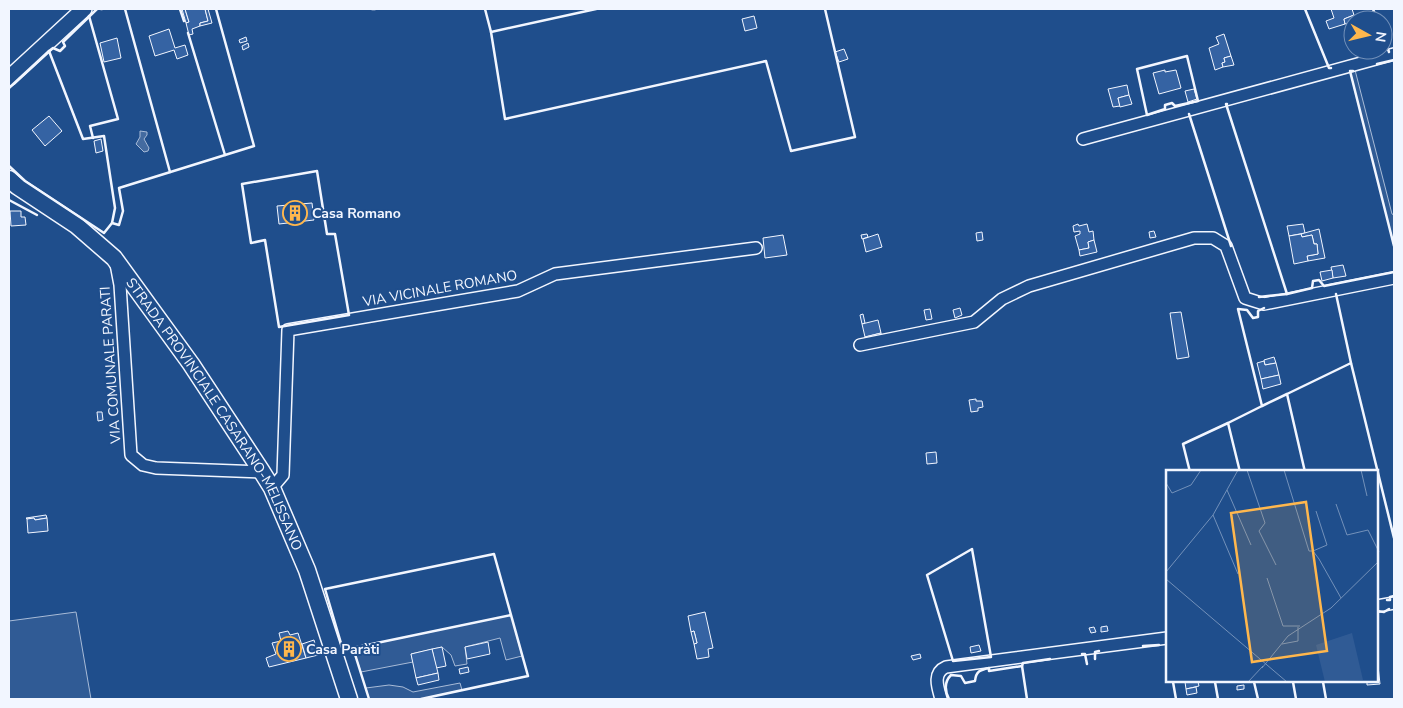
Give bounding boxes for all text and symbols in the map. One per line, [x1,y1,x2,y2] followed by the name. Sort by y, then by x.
[1343,10,1393,60] north arrow
[1370,30,1391,43] text: N
[282,200,308,226] building icon: Casa Romano
[312,204,401,223] place label: Casa Romano
[360,266,519,312] street label: VIA VICINALE ROMANO
[121,274,307,554] street label: STRADA PROVINCIALE CASARANO-MELISSANO
[96,286,126,445] street label: VIA COMUNALE PARATI
[1166,470,1378,683] inset map
[276,636,302,662] building icon: Casa Paràti
[306,640,380,659] place label: Casa Paràti

